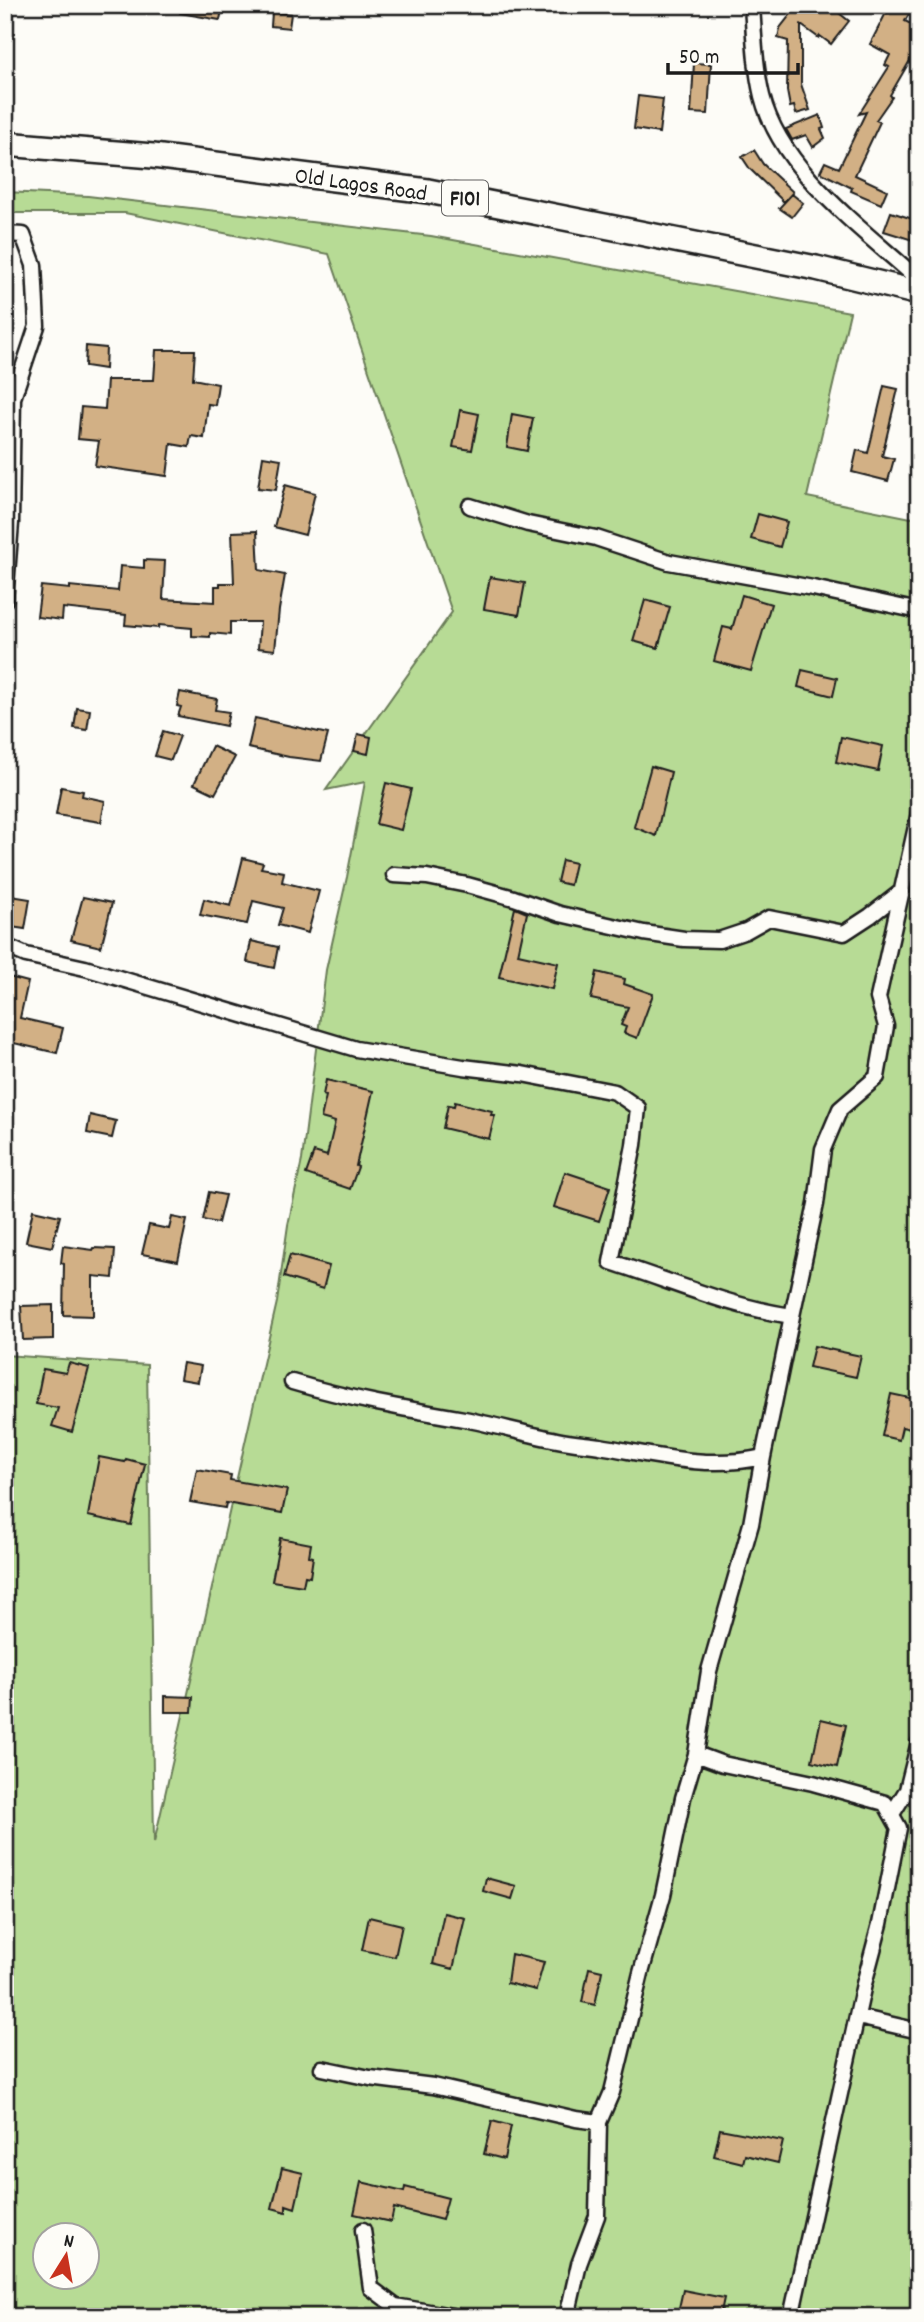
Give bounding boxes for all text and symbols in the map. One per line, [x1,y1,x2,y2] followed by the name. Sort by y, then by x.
[668,32,798,76] scale bar
[679,44,719,74] text: 50 m
[292,161,429,212] street label: Old Lagos Road
[442,180,488,216] road number: F101
[32,2220,102,2290] north arrow
[61,2229,76,2257] text: N

